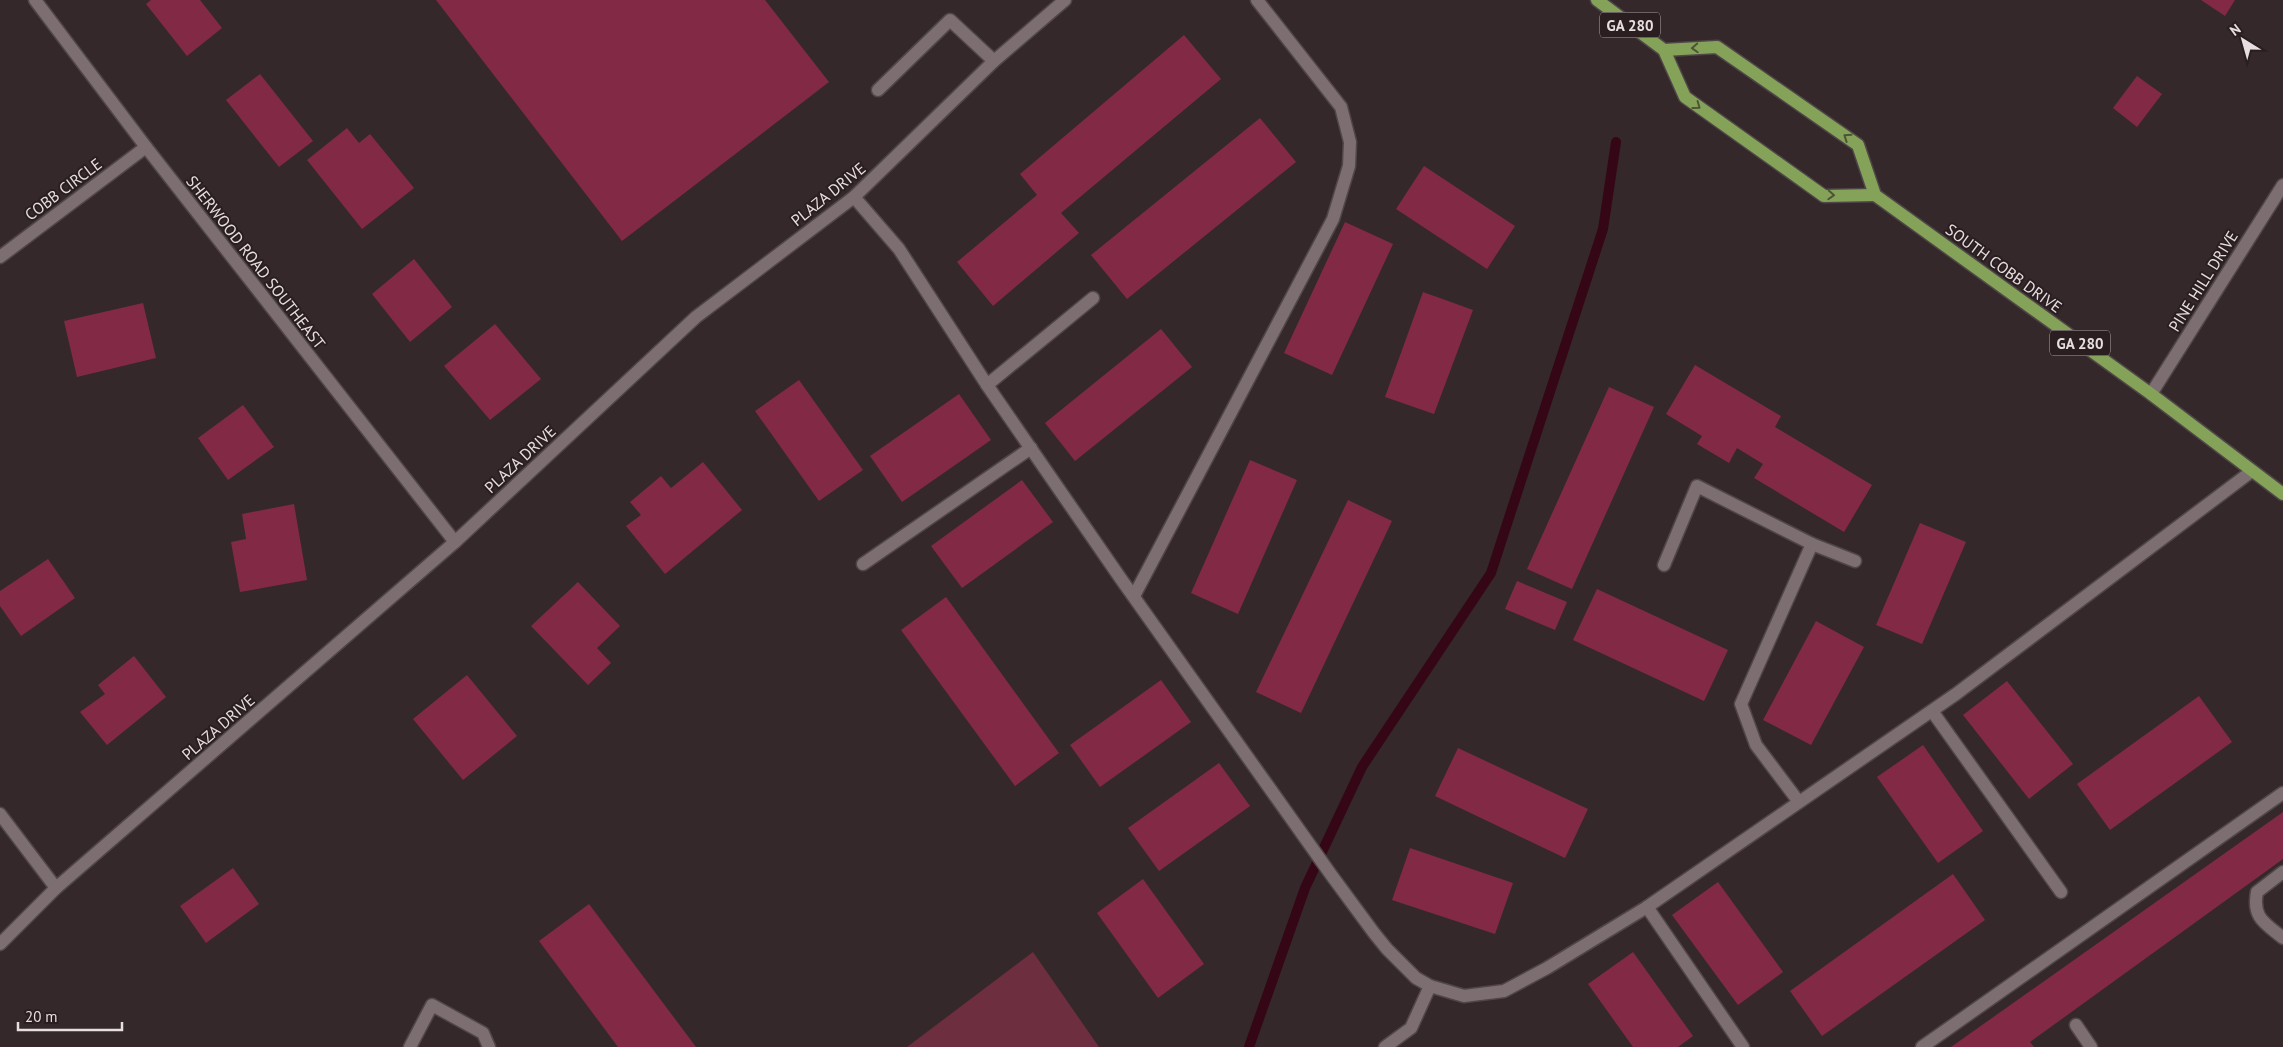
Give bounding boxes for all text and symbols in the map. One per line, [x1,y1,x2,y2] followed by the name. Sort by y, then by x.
[1600,12,1660,38] road number: GA 280
[2218,15,2268,65] north arrow
[2226,20,2244,40] text: N
[1691,43,1699,54] one-way arrow
[1691,100,1701,109] one-way arrow
[1843,134,1852,143] one-way arrow
[21,154,105,224] street label: COBB CIRCLE
[787,158,869,230] street label: PLAZA DRIVE
[182,171,330,353] street label: SHERWOOD ROAD SOUTHEAST
[1827,190,1835,201] one-way arrow
[1942,219,2066,317] street label: SOUTH COBB DRIVE
[2164,227,2242,335] street label: PINE HILL DRIVE
[2050,330,2110,356] road number: GA 280
[480,421,560,497] street label: PLAZA DRIVE
[177,690,259,764] street label: PLAZA DRIVE
[18,1000,121,1032] scale bar
[25,1007,58,1026] text: 20 m

